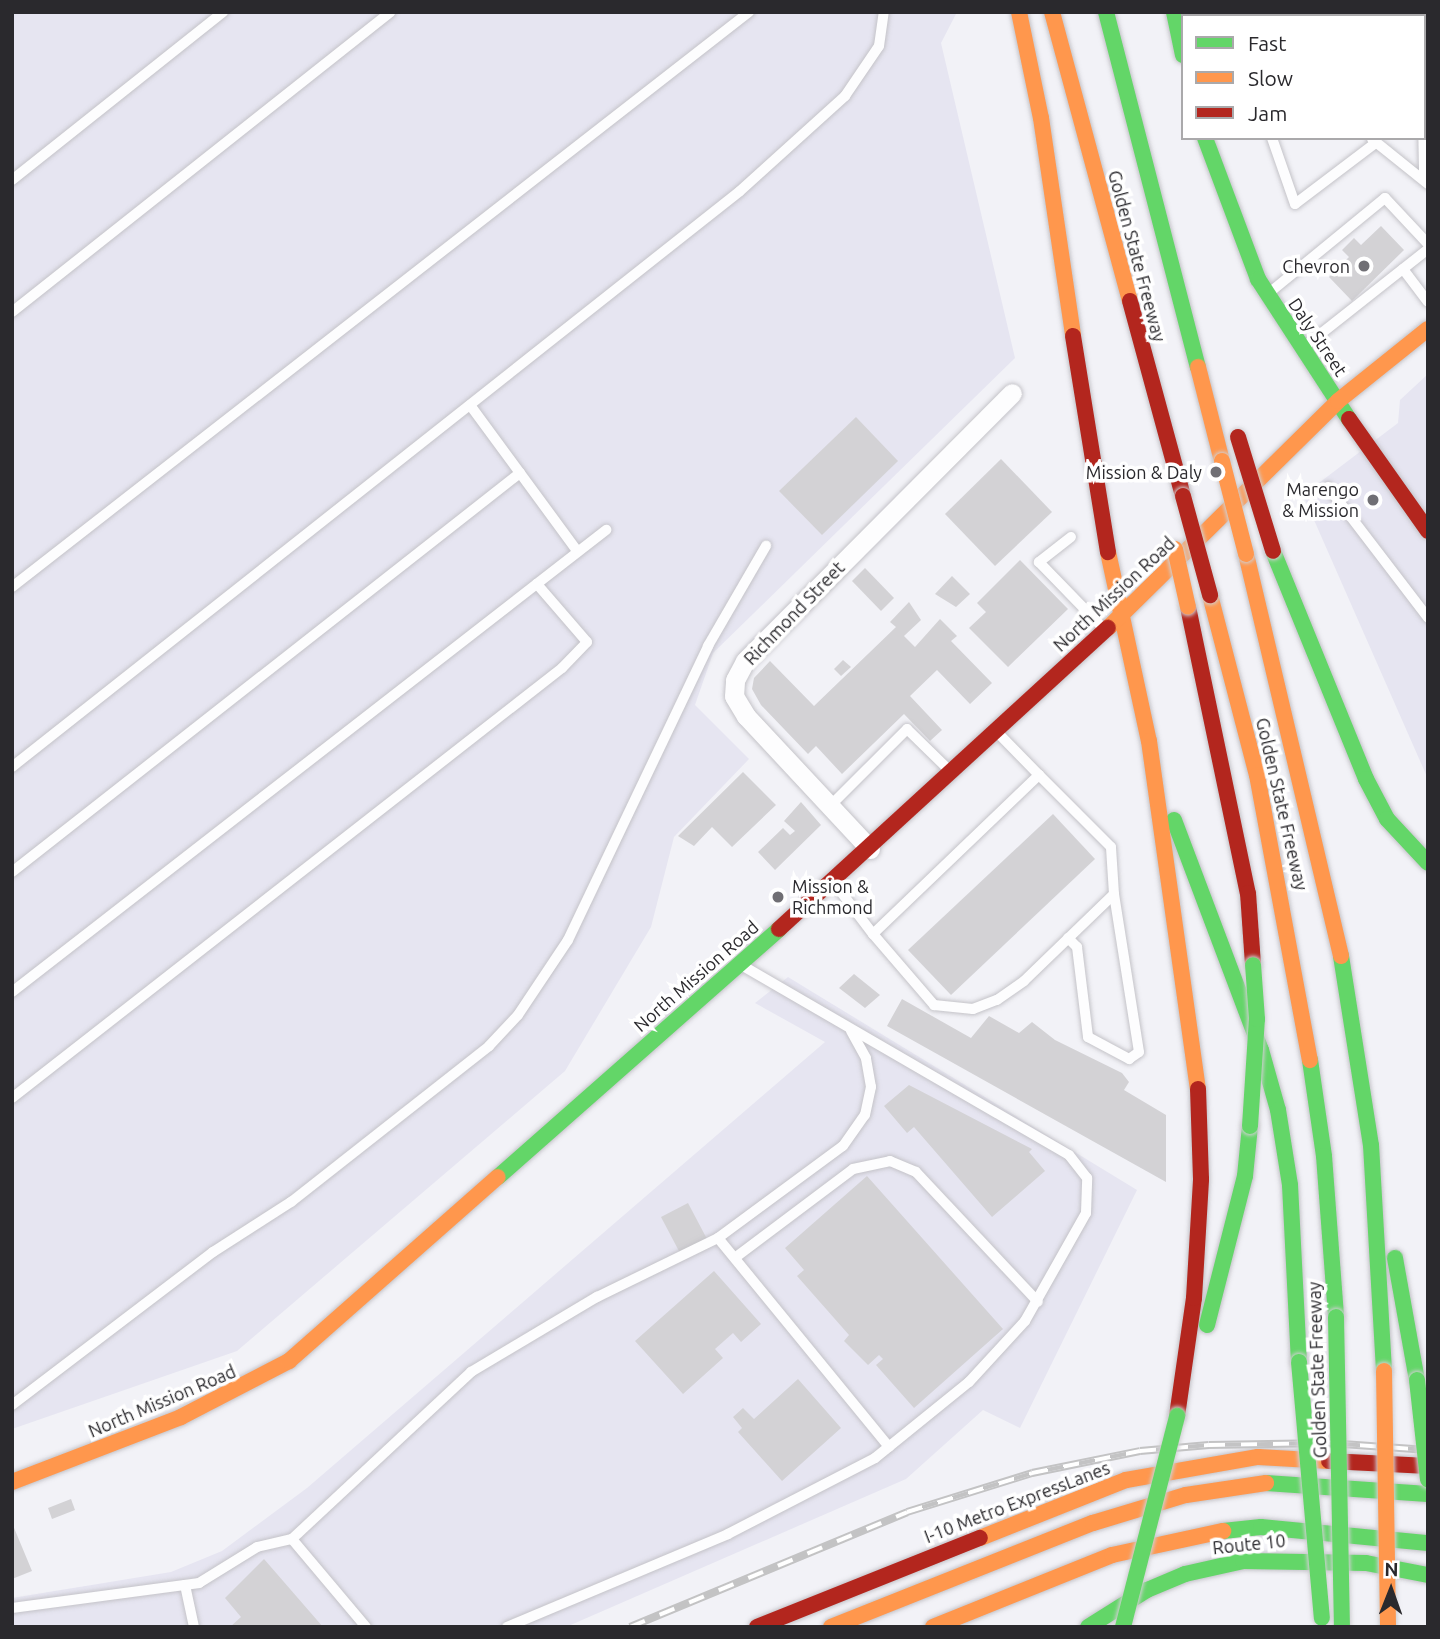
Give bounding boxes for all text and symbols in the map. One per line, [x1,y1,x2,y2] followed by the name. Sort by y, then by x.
[1181,14,1426,140] legend
[1248,31,1286,55] text: Fast
[1248,66,1293,90] text: Slow
[1248,101,1287,125] text: Jam
[1104,168,1170,344] street label: Golden State Freeway
[1282,255,1350,277] place label: Chevron
[1356,258,1372,274] marker: Chevron
[1284,294,1352,380] street label: Daly Street
[1086,461,1202,483] place label: Mission & Daly
[1208,464,1224,480] marker: Mission & Daly
[1282,479,1359,522] place label: Marengo & Mission
[1365,492,1381,508] marker: Marengo & Mission
[1049,532,1179,656] street label: North Mission Road
[739,557,849,669] street label: Richmond Street
[1252,716,1312,892] street label: Golden State Freeway
[792,876,873,918] place label: Mission & Richmond
[770,889,786,905] marker: Mission & Richmond
[629,916,763,1036] street label: North Mission Road
[1303,1281,1331,1459] street label: Golden State Freeway
[85,1360,239,1442] street label: North Mission Road
[921,1457,1113,1547] street label: I-10 Metro ExpressLanes
[1211,1529,1287,1559] street label: Route 10
[1356,1555,1426,1625] north arrow
[1384,1558,1399,1580] text: N

